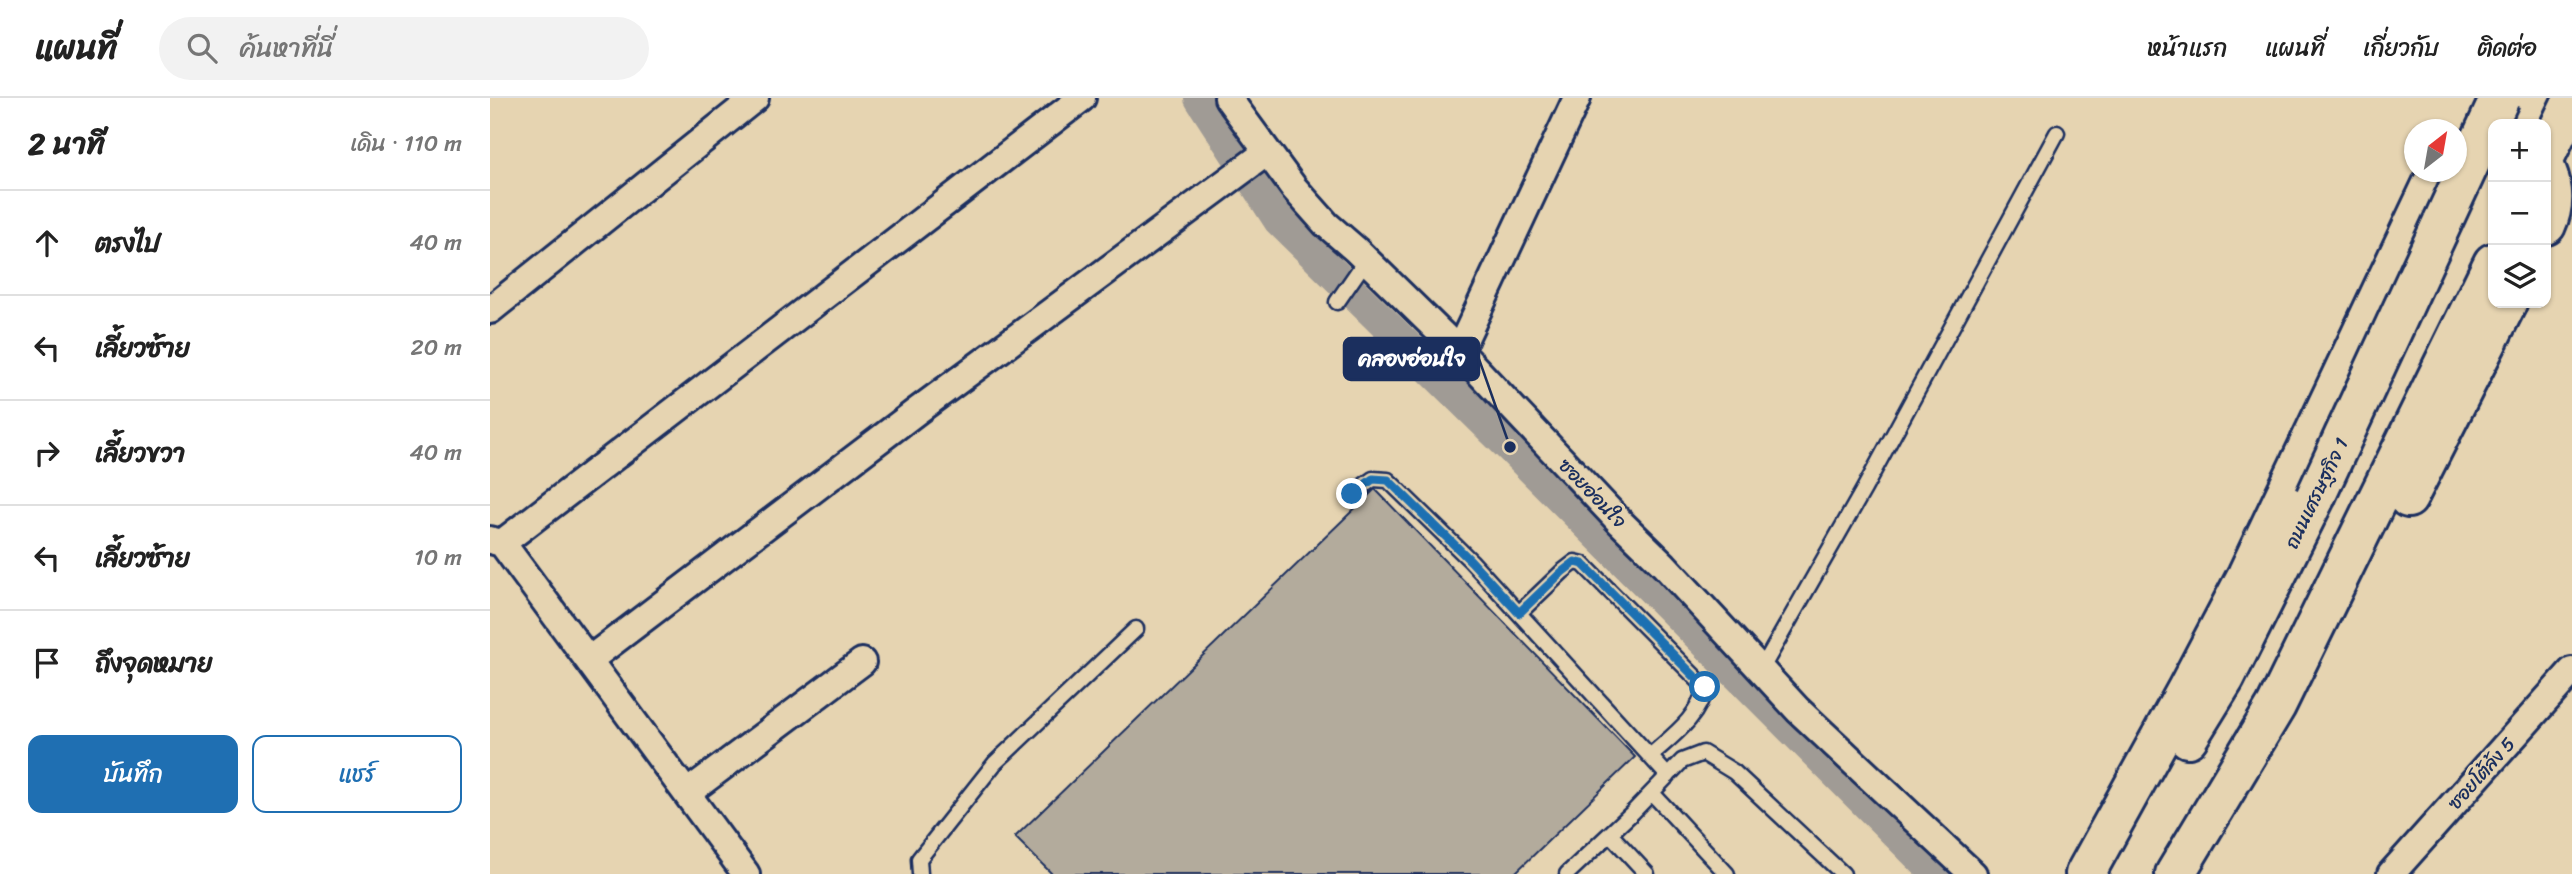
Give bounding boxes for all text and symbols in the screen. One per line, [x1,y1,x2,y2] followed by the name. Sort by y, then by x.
[159,17,649,80] search box
[35,19,117,77] text: แผนที่
[239,25,333,71] text: ค้นหาที่นี่
[2147,27,2227,69] text: หน้าแรก
[2265,27,2325,69] text: แผนที่
[2363,27,2439,69] text: เกี่ยวกับ
[2477,27,2537,69] text: ติดต่อ
[183,29,221,67] icon: search
[28,117,105,171] text: 2 นาที
[2404,119,2467,182] north arrow
[2488,119,2551,308] map controls
[2488,119,2551,182] button: +
[350,123,462,164] text: เดิน · 110 m
[2488,182,2551,245] button: −
[95,220,160,266] text: ตรงไป
[409,222,462,263] text: 40 m
[28,224,66,262] icon: ahead
[2488,245,2551,308] button: layers
[95,325,190,371] text: เลี้ยวซ้าย
[411,327,462,368] text: 20 m
[28,329,66,367] icon: left
[1344,338,1479,380] callout: คลองอ่อนใจ
[1357,340,1466,378] text: คลองอ่อนใจ
[95,430,185,476] text: เลี้ยวขวา
[409,432,462,473] text: 40 m
[2275,432,2358,555] street label: ถนนเศรษฐกิจ 1
[28,434,66,472] icon: right
[1550,450,1635,536] street label: ซอยอ่อนใจ
[1336,478,1367,509] route end
[95,535,190,581] text: เลี้ยวซ้าย
[414,537,462,578] text: 10 m
[28,539,66,577] icon: left
[95,640,212,686] text: ถึงจุดหมาย
[28,644,66,682] icon: arrive
[1689,671,1720,702] route start
[2439,729,2524,818] street label: ซอยโต้ล้ง 5
[28,735,238,813] button: บันทึก
[252,735,462,813] button: แชร์

